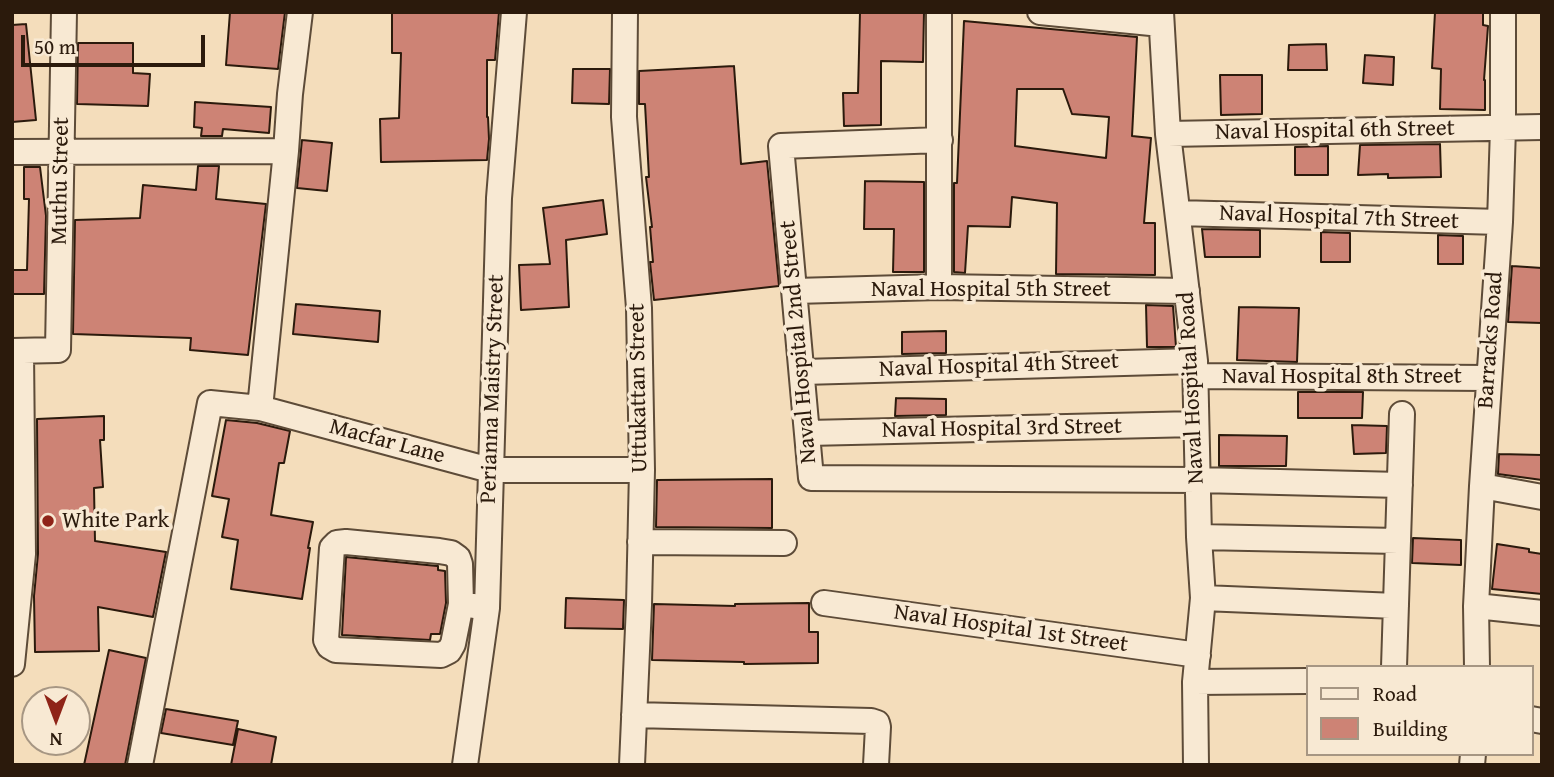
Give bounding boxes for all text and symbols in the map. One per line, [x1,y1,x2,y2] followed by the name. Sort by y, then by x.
[24,21,208,65] scale bar
[34,31,76,62] text: 50 m
[1215,115,1455,147] street label: Naval Hospital 6th Street
[46,117,76,245] street label: Muthu Street
[1219,200,1459,236] street label: Naval Hospital 7th Street
[775,219,823,465] street label: Naval Hospital 2nd Street
[1472,271,1510,409] street label: Barracks Road
[475,274,511,504] street label: Perianna Maistry Street
[871,276,1111,304] street label: Naval Hospital 5th Street
[1173,291,1211,485] street label: Naval Hospital Road
[624,303,654,473] street label: Uttukattan Street
[879,348,1119,384] street label: Naval Hospital 4th Street
[1222,363,1462,391] street label: Naval Hospital 8th Street
[326,413,448,471] street label: Macfar Lane
[882,413,1122,445] street label: Naval Hospital 3rd Street
[62,507,169,535] place label: White Park
[40,513,56,529] marker: White Park
[892,599,1130,659] street label: Naval Hospital 1st Street
[1306,665,1533,756] legend
[1373,678,1417,709] text: Road
[21,686,91,756] north arrow
[1373,713,1447,744] text: Building
[50,726,62,754] text: N

